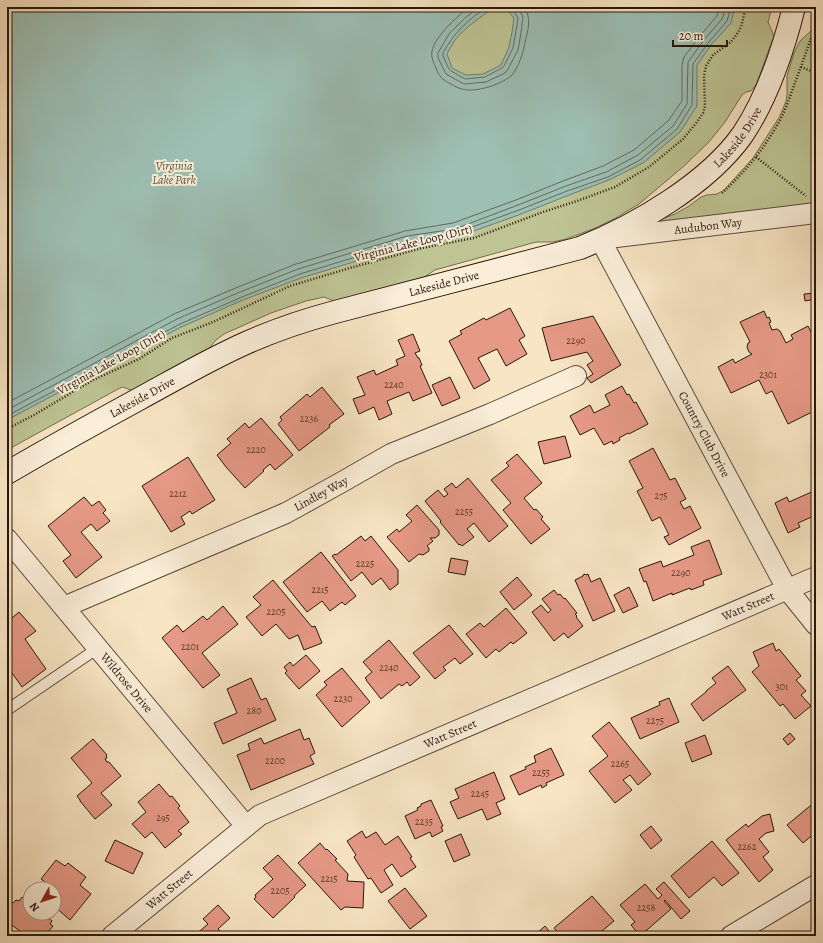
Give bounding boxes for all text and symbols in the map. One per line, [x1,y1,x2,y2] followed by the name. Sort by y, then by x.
[673,22,727,48] scale bar
[679,28,703,44] text: 20 m
[710,104,765,171] street label: Lakeside Drive
[152,158,196,188] park label: Virginia Lake Park
[672,214,743,238] street label: Audubon Way
[351,221,474,266] street label: Virginia Lake Loop (Dirt)
[407,267,481,300] street label: Lakeside Drive
[53,326,168,399] street label: Virginia Lake Loop (Dirt)
[566,334,586,347] house number: 2290
[759,368,777,381] house number: 2301
[107,373,178,422] street label: Lakeside Drive
[384,378,404,391] house number: 2240
[675,389,734,480] street label: Country Club Drive
[300,412,319,425] house number: 2236
[246,443,266,456] house number: 2220
[291,472,351,515] street label: Lindley Way
[169,487,187,500] house number: 2212
[654,489,668,502] house number: 275
[455,505,473,518] house number: 2255
[356,557,374,570] house number: 2225
[671,566,691,579] house number: 2290
[311,583,329,596] house number: 2215
[718,588,777,625] street label: Watt Street
[266,605,286,618] house number: 2205
[181,640,200,653] house number: 2201
[96,649,156,716] street label: Wildrose Drive
[379,661,399,674] house number: 2240
[776,680,789,693] house number: 301
[334,692,353,705] house number: 2230
[247,704,261,717] house number: 280
[646,714,664,727] house number: 2275
[420,715,479,752] street label: Watt Street
[265,754,285,767] house number: 2200
[611,757,629,770] house number: 2265
[532,766,550,779] house number: 2255
[471,787,489,800] house number: 2245
[156,811,170,824] house number: 295
[415,815,433,828] house number: 2235
[738,840,757,853] house number: 2262
[142,865,196,914] street label: Watt Street
[320,872,338,885] house number: 2215
[22,881,62,921] north arrow
[270,884,290,897] house number: 2205
[26,899,43,915] text: N
[637,901,655,914] house number: 2258

